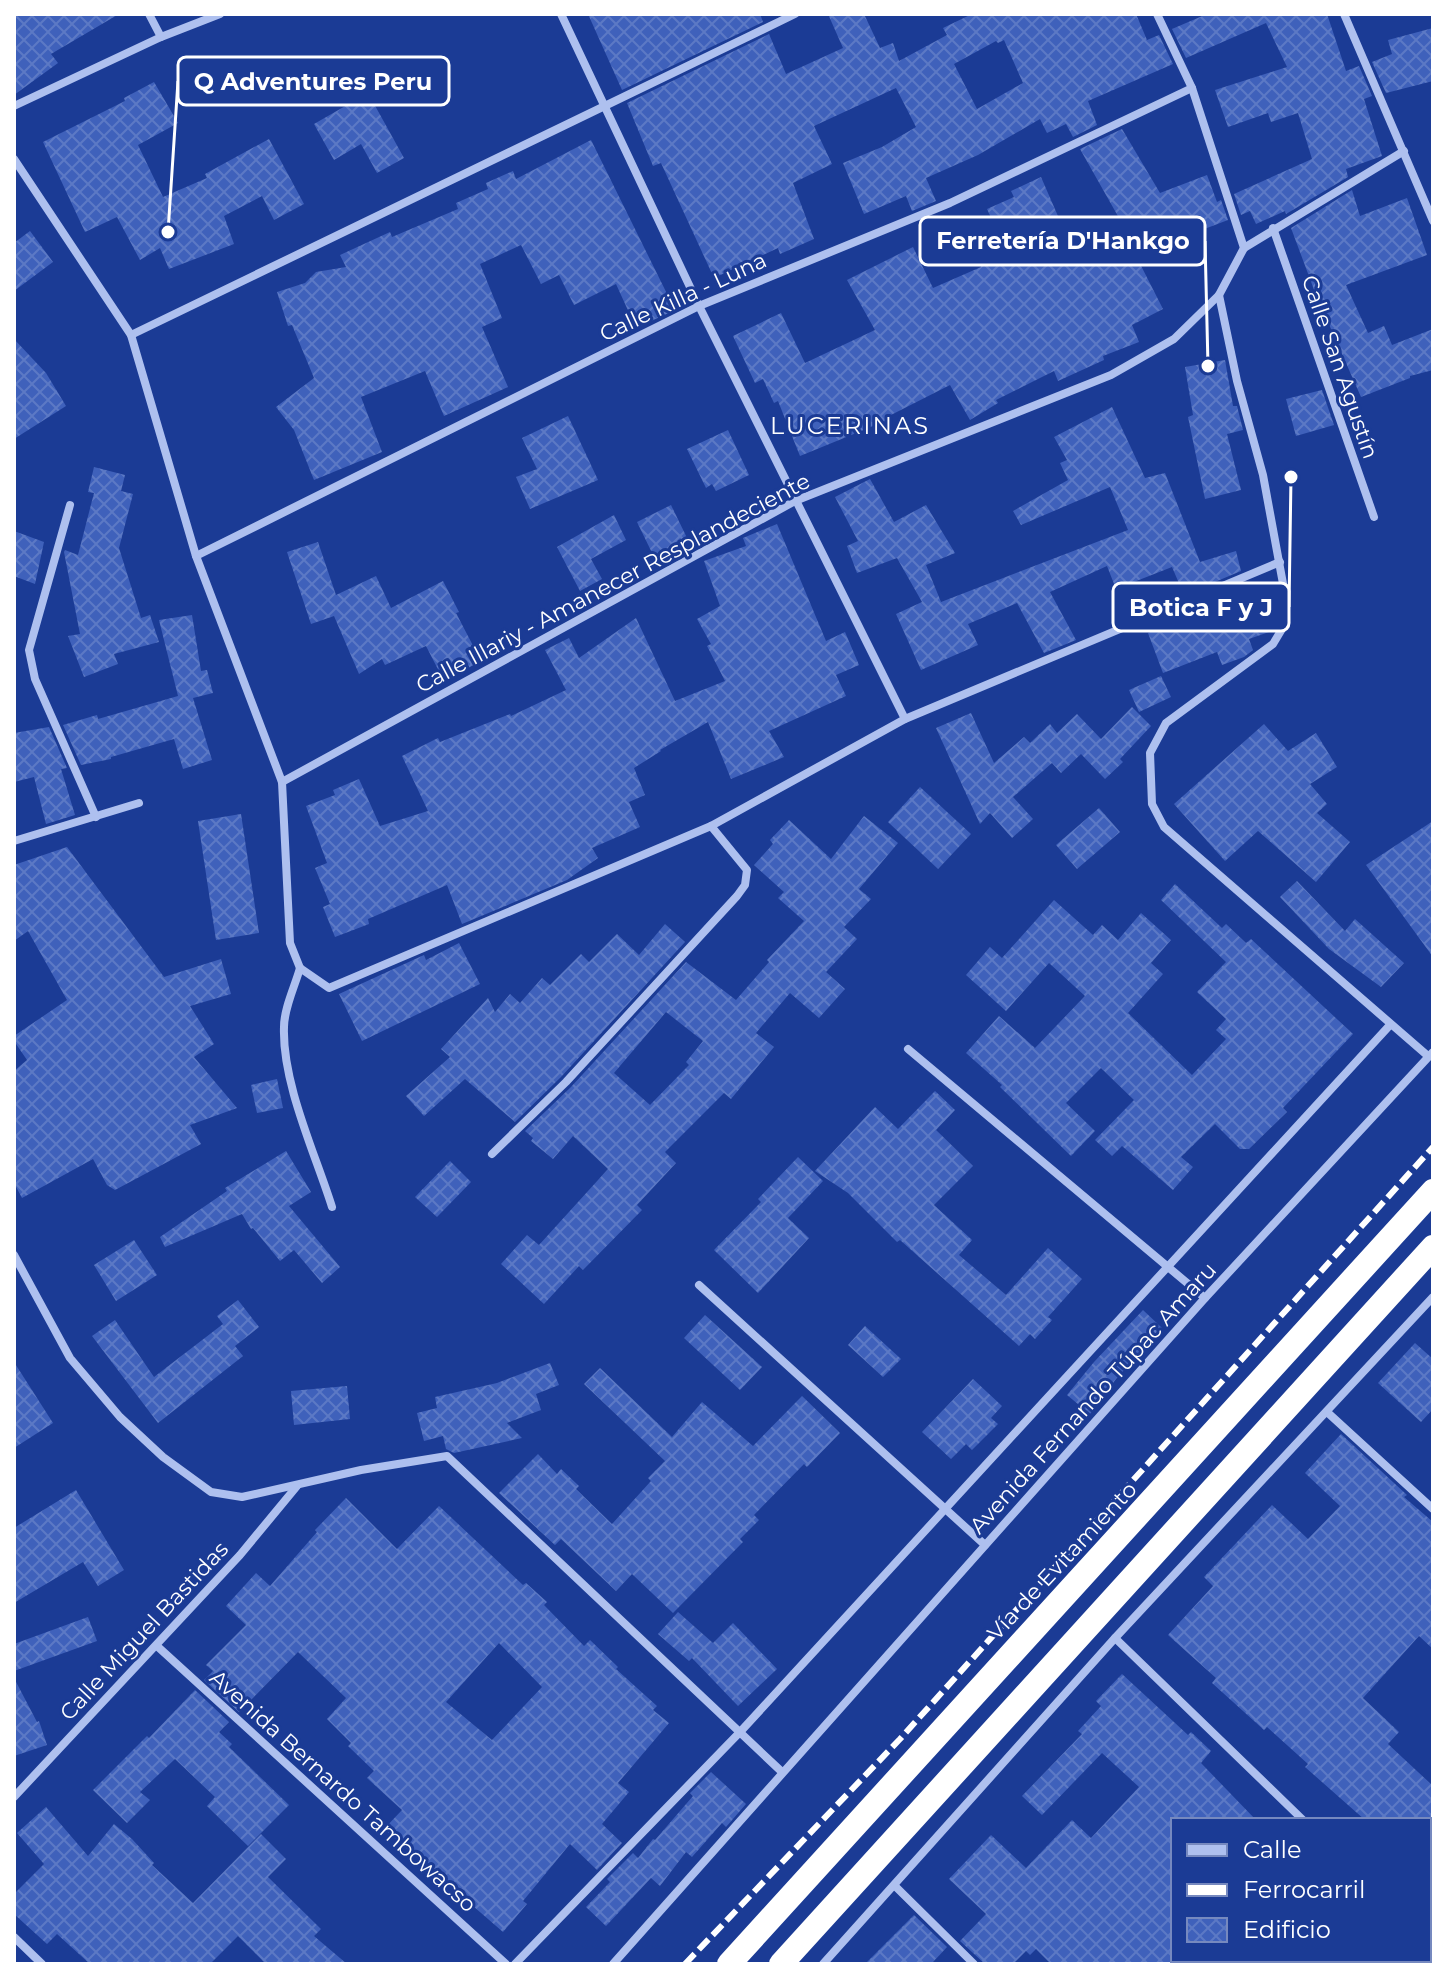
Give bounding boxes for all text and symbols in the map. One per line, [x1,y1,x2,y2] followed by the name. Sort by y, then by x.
[178,57,449,105] callout: Q Adventures Peru
[194,67,432,96] text: Q Adventures Peru
[920,217,1205,265] callout: Ferretería D'Hankgo
[936,226,1190,255] text: Ferretería D'Hankgo
[595,247,771,347] street label: Calle Killa - Luna
[1296,272,1384,462] street label: Calle San Agustín
[770,411,930,440] district label: LUCERINAS
[411,467,815,699] street label: Calle Illariy - Amanecer Resplandeciente
[1113,583,1289,631] callout: Botica F y J
[1129,593,1273,622] text: Botica F y J
[964,1257,1222,1539] street label: Avenida Fernando Túpac Amaru
[982,1476,1142,1646] street label: Vía de Evitamiento
[54,1536,234,1726] street label: Calle Miguel Bastidas
[204,1664,482,1918] street label: Avenida Bernardo Tambowacso
[1171,1818,1431,1962] legend
[1243,1835,1301,1864] text: Calle
[1243,1875,1366,1904] text: Ferrocarril
[1243,1915,1331,1944] text: Edificio

